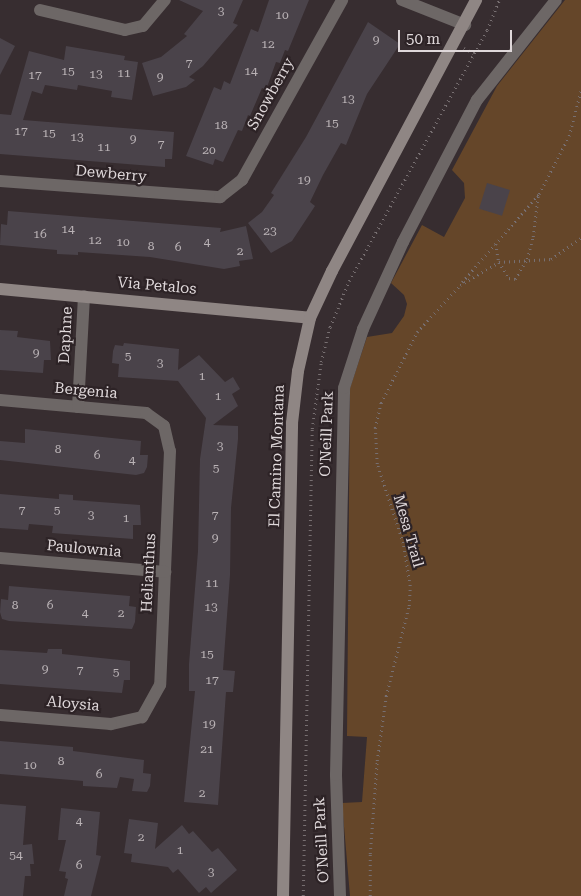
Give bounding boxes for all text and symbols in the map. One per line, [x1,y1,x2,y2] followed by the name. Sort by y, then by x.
[218,5,224,19] house number: 3
[275,9,289,23] house number: 10
[401,20,515,52] scale bar
[406,30,440,48] text: 50 m
[373,34,379,48] house number: 9
[261,38,275,52] house number: 12
[244,55,298,133] street label: Snowberry
[186,57,192,71] house number: 7
[61,65,75,79] house number: 15
[244,65,258,79] house number: 14
[117,67,131,81] house number: 11
[89,68,103,82] house number: 13
[28,69,42,83] house number: 17
[157,71,163,85] house number: 9
[341,93,355,107] house number: 13
[325,117,339,131] house number: 15
[214,119,228,133] house number: 18
[14,125,28,139] house number: 17
[42,127,56,141] house number: 15
[70,131,84,145] house number: 13
[130,133,136,147] house number: 9
[158,138,164,152] house number: 7
[97,141,111,155] house number: 11
[202,144,216,158] house number: 20
[75,162,147,186] street label: Dewberry
[297,174,311,188] house number: 19
[61,223,75,237] house number: 14
[263,225,277,239] house number: 23
[33,228,47,242] house number: 16
[88,234,102,248] house number: 12
[116,236,130,250] house number: 10
[204,236,210,250] house number: 4
[148,240,154,254] house number: 8
[175,241,181,255] house number: 6
[237,245,243,259] house number: 2
[117,274,197,298] street label: Via Petalos
[56,306,76,364] street label: Daphne
[33,347,39,361] house number: 9
[125,350,131,364] house number: 5
[157,357,163,371] house number: 3
[199,370,205,384] house number: 1
[54,379,118,403] street label: Bergenia
[266,384,288,528] street label: El Camino Montana
[215,390,221,404] house number: 1
[317,391,337,477] street label: O'Neill Park
[217,440,223,454] house number: 3
[55,443,61,457] house number: 8
[94,449,100,463] house number: 6
[129,454,135,468] house number: 4
[213,462,219,476] house number: 5
[389,493,427,569] street label: Mesa Trail
[19,504,25,518] house number: 7
[54,504,60,518] house number: 5
[88,509,94,523] house number: 3
[212,509,218,523] house number: 7
[123,512,129,526] house number: 1
[212,532,218,546] house number: 9
[138,533,160,613] street label: Helianthus
[46,537,122,561] street label: Paulownia
[205,577,219,591] house number: 11
[12,599,18,613] house number: 8
[47,599,53,613] house number: 6
[204,601,218,615] house number: 13
[82,607,88,621] house number: 4
[118,607,124,621] house number: 2
[200,648,214,662] house number: 15
[42,663,48,677] house number: 9
[77,664,83,678] house number: 7
[113,666,119,680] house number: 5
[205,674,219,688] house number: 17
[46,693,100,715] street label: Aloysia
[202,718,216,732] house number: 19
[200,743,214,757] house number: 21
[58,755,64,769] house number: 8
[23,759,37,773] house number: 10
[96,768,102,782] house number: 6
[199,787,205,801] house number: 2
[311,797,333,883] street label: O'Neill Park
[76,815,82,829] house number: 4
[138,831,144,845] house number: 2
[177,844,183,858] house number: 1
[9,849,23,863] house number: 54
[76,859,82,873] house number: 6
[208,866,214,880] house number: 3

